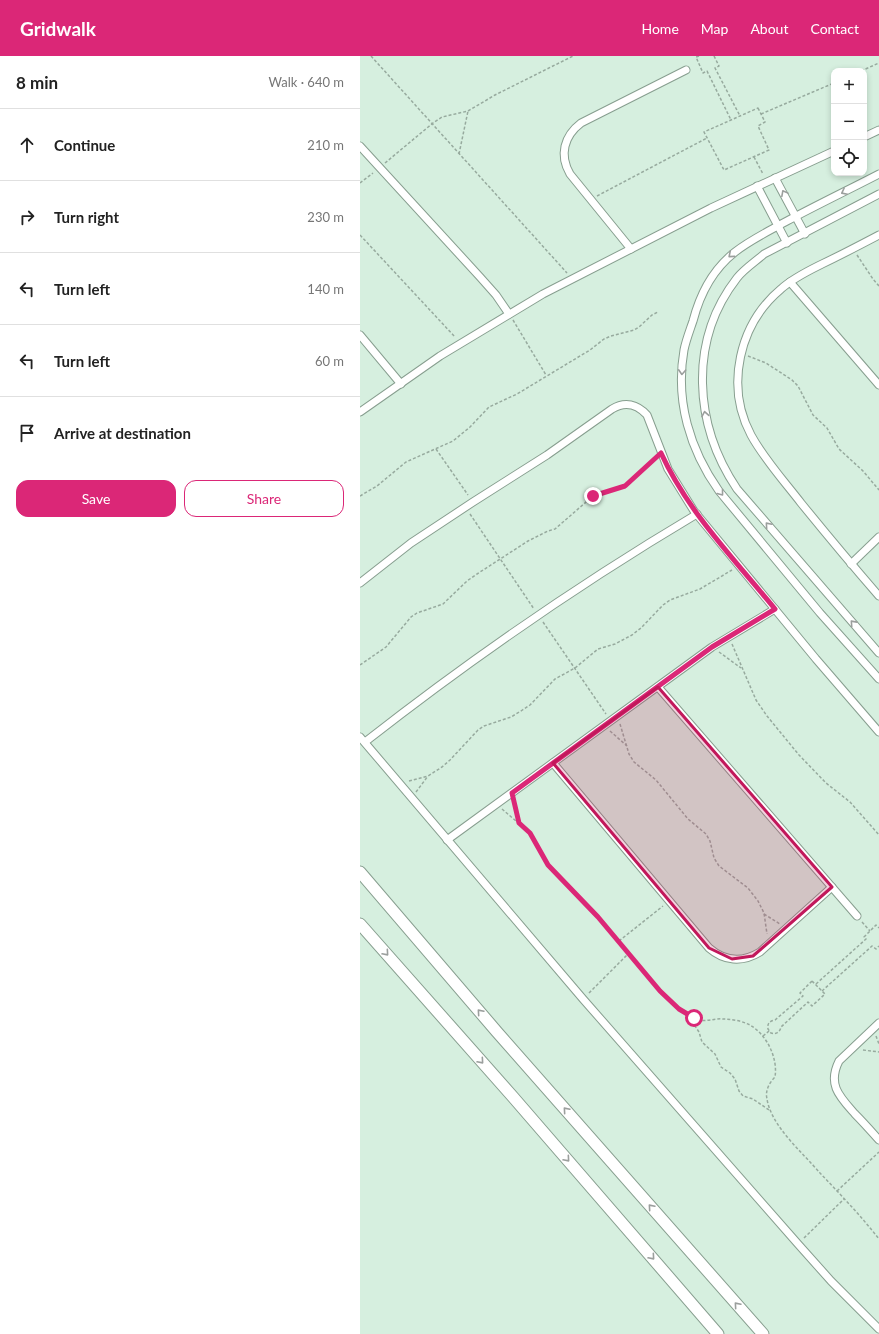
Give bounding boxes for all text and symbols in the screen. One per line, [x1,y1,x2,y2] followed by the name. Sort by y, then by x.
[20,17,96,40] text: Gridwalk
[641,20,679,37] text: Home
[701,20,728,37] text: Map
[750,20,788,37] text: About
[810,20,859,37] text: Contact
[831,68,867,176] map controls
[831,68,867,104] button: +
[16,72,58,93] text: 8 min
[268,74,344,90] text: Walk · 640 m
[831,104,867,140] button: −
[16,134,38,156] icon: ahead
[54,136,115,154] text: Continue
[307,137,344,153] text: 210 m
[831,140,867,176] button: locate
[841,187,849,195] one-way arrow
[781,190,788,198] one-way arrow
[16,206,38,228] icon: right
[54,208,119,226] text: Turn right
[307,209,344,225] text: 230 m
[728,251,736,258] one-way arrow
[16,278,38,300] icon: left
[54,280,110,298] text: Turn left
[307,281,344,297] text: 140 m
[16,350,38,372] icon: left
[54,352,110,370] text: Turn left
[315,353,344,369] text: 60 m
[678,369,686,375] one-way arrow
[701,411,710,417] one-way arrow
[16,422,38,444] icon: arrive
[54,424,191,442] text: Arrive at destination
[16,480,176,517] button: Save
[184,480,344,517] button: Share
[584,487,602,505] route end
[716,489,723,496] one-way arrow
[765,522,773,530] one-way arrow
[851,621,858,628] one-way arrow
[381,949,388,956] one-way arrow
[477,1009,484,1016] one-way arrow
[685,1009,703,1027] route start
[476,1057,483,1064] one-way arrow
[563,1107,570,1114] one-way arrow
[562,1155,569,1162] one-way arrow
[649,1204,656,1212] one-way arrow
[647,1253,654,1260] one-way arrow
[735,1302,742,1309] one-way arrow

